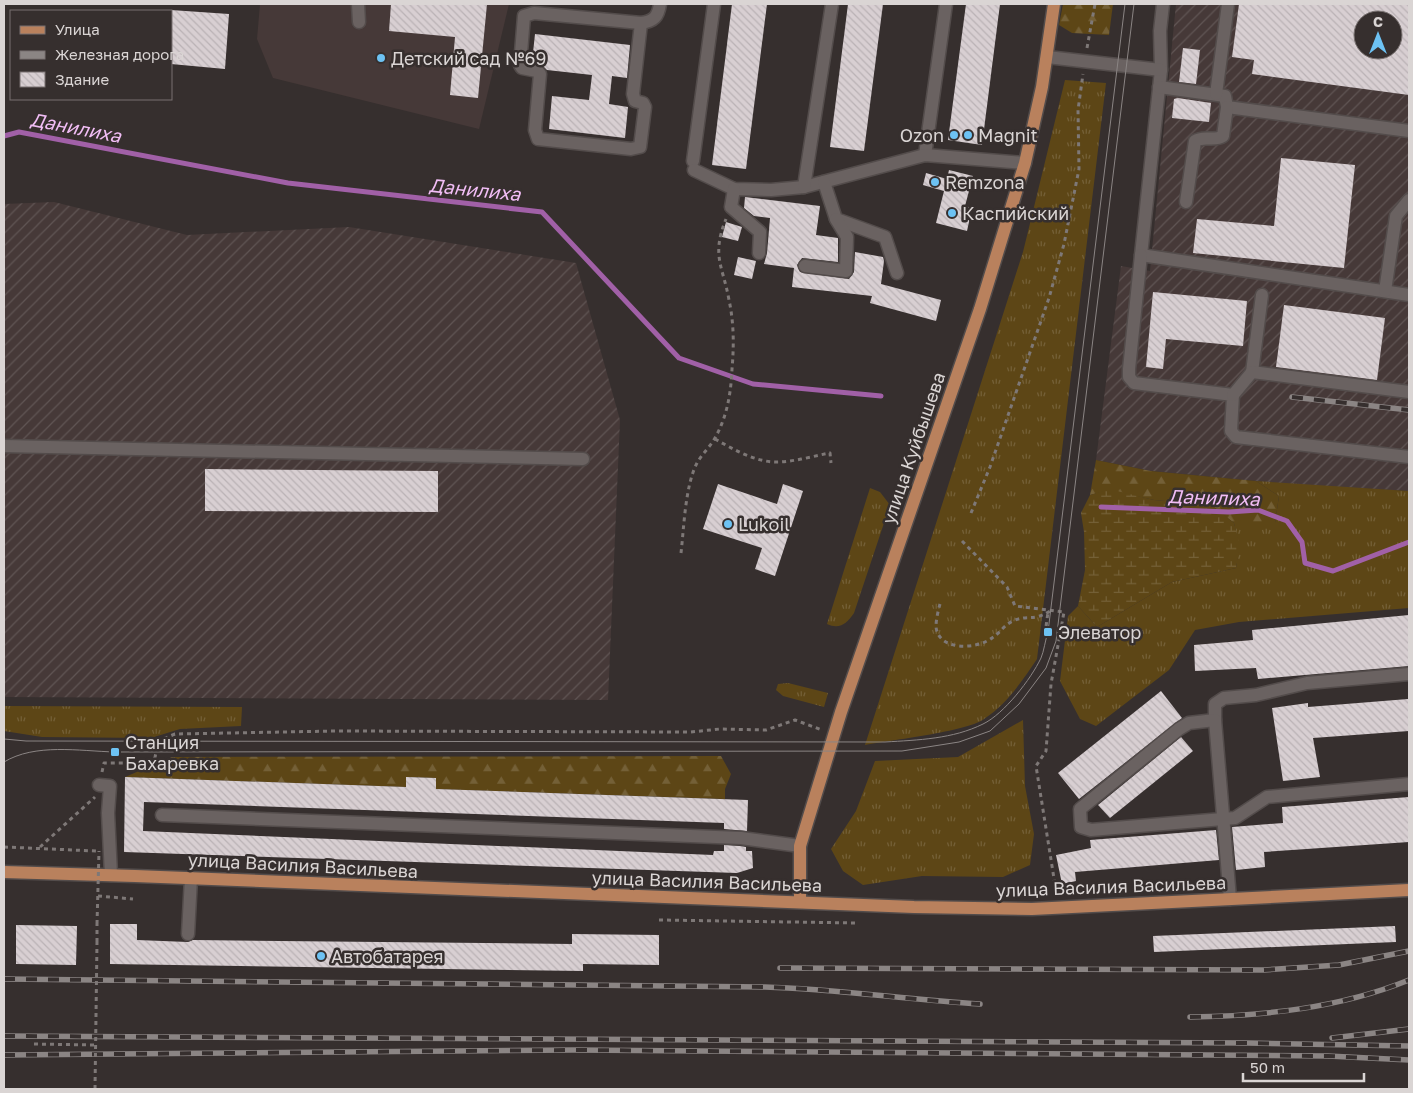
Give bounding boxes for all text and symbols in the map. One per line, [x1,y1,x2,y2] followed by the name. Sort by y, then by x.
[10,10,172,100] legend
[1353,10,1403,60] north arrow
[1373,13,1383,30] text: С
[55,20,100,38] text: Улица
[55,45,184,63] text: Железная дорога
[391,47,546,69] place label: Детский сад №69
[375,52,387,64] marker: Детский сад №69
[55,70,109,88] text: Здание
[28,107,124,147] water label: Данилиха
[900,124,944,146] place label: Ozon
[978,124,1038,146] place label: Magnit
[948,129,960,141] marker: Ozon
[962,129,974,141] marker: Magnit
[945,171,1025,193] place label: Remzona
[427,173,523,205] water label: Данилиха
[929,176,941,188] marker: Remzona
[962,202,1069,224] place label: Каспийский
[946,207,958,219] marker: Каспийский
[877,369,949,527] street label: улица Куйбышева
[1167,484,1261,510] water label: Данилиха
[738,513,790,535] place label: Lukoil
[722,518,734,530] marker: Lukoil
[1058,621,1141,643] place label: Элеватор
[1042,626,1054,638] marker: Элеватор
[125,731,219,774] place label: Станция Бахаревка
[109,746,121,758] marker: Станция Бахаревка
[187,848,419,882] street label: улица Василия Васильева
[591,866,823,896] street label: улица Василия Васильева
[995,871,1227,901] street label: улица Василия Васильева
[331,945,444,967] place label: Автобатарея
[315,950,327,962] marker: Автобатарея
[1243,1050,1364,1082] scale bar
[1250,1058,1285,1076] text: 50 m

